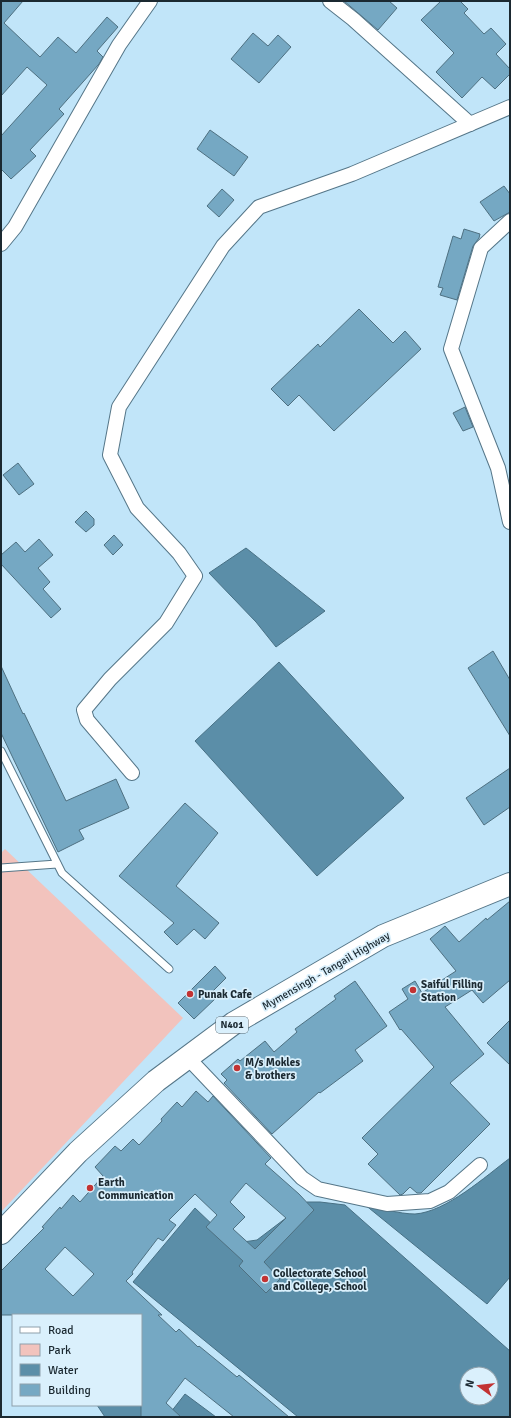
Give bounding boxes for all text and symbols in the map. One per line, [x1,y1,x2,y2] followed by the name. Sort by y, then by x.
[260,929,393,1013] street label: Mymensingh - Tangail Highway
[421,978,483,1004] place label: Saiful Filling Station
[408,985,418,995] marker: Saiful Filling Station
[198,988,252,1001] place label: Punak Cafe
[185,989,195,999] marker: Punak Cafe
[216,1017,248,1033] road number: N401
[245,1056,300,1082] place label: M/s Mokles & brothers
[232,1063,242,1073] marker: M/s Mokles & brothers
[98,1176,173,1202] place label: Earth Communication
[85,1183,95,1193] marker: Earth Communication
[273,1267,367,1293] place label: Collectorate School and College, School
[260,1274,270,1284] marker: Collectorate School and College, School
[12,1314,142,1406] legend
[48,1323,74,1338] text: Road
[48,1343,71,1358] text: Park
[48,1363,79,1378] text: Water
[459,1366,499,1406] north arrow
[463,1378,477,1389] text: N
[48,1383,91,1398] text: Building

